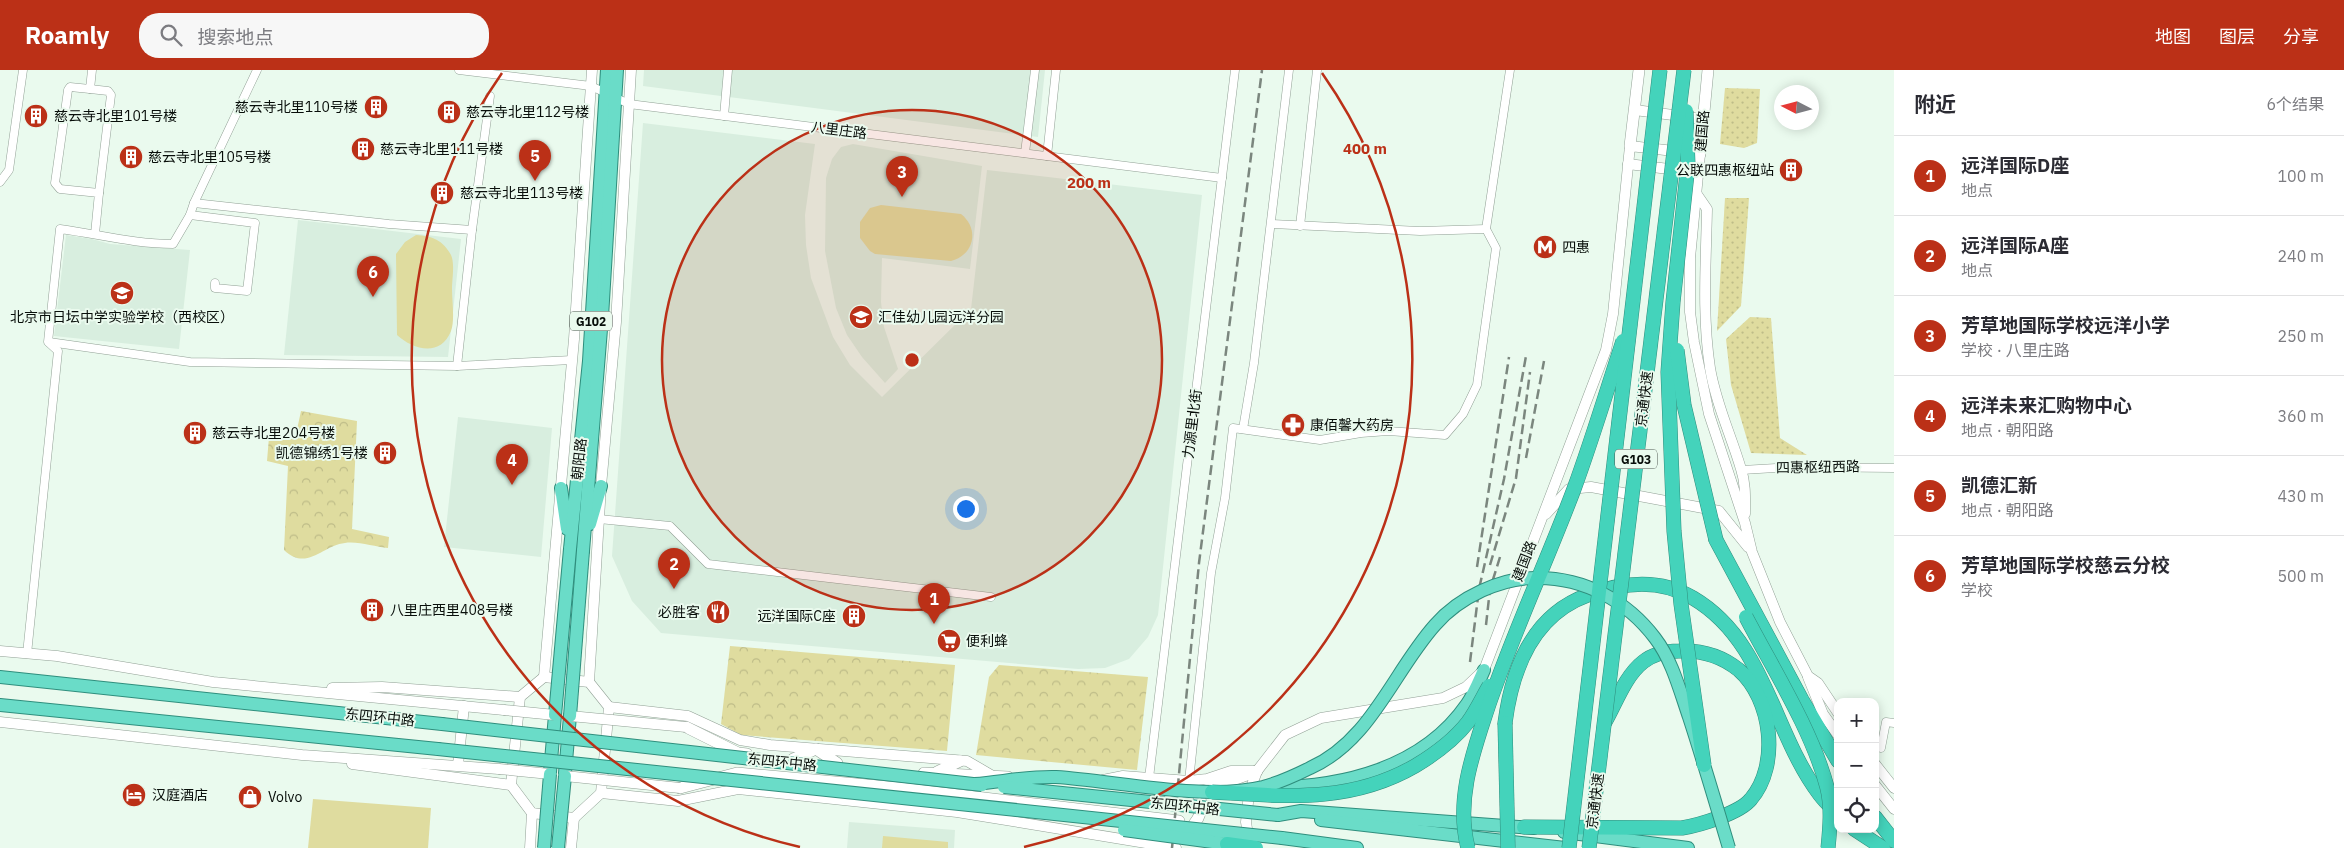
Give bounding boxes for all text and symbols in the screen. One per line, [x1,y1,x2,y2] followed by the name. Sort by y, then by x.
[139,13,489,58] search box
[25,19,109,51] text: Roamly
[157,21,185,49] icon: search
[197,25,273,49] text: 搜索地点
[2155,25,2191,48] text: 地图
[2219,25,2255,48] text: 图层
[2283,25,2319,48] text: 分享
[1774,85,1819,130] north arrow
[1914,90,1956,118] text: 附近
[363,94,389,120] building icon: 慈云寺北里110号楼
[2266,94,2324,114] text: 6个结果
[235,98,358,116] place label: 慈云寺北里110号楼
[436,99,462,125] building icon: 慈云寺北里112号楼
[23,103,49,129] building icon: 慈云寺北里101号楼
[466,103,589,121] place label: 慈云寺北里112号楼
[54,107,177,125] place label: 慈云寺北里101号楼
[1691,109,1713,153] street label: 建国路
[810,118,868,142] street label: 八里庄路
[350,136,376,162] building icon: 慈云寺北里111号楼
[1343,139,1387,158] text: 400 m
[380,140,503,158] place label: 慈云寺北里111号楼
[519,140,551,181] pin: 5
[118,144,144,170] building icon: 慈云寺北里105号楼
[148,148,271,166] place label: 慈云寺北里105号楼
[1961,153,2069,177] text: 远洋国际D座
[886,156,918,197] pin: 3
[1778,157,1804,183] building icon: 公联四惠枢纽站
[1676,161,1774,179] place label: 公联四惠枢纽站
[1925,166,1935,186] text: 1
[2277,166,2324,186] text: 100 m
[1067,173,1111,192] text: 200 m
[429,180,455,206] building icon: 慈云寺北里113号楼
[1961,180,1993,200] text: 地点
[460,184,583,202] place label: 慈云寺北里113号楼
[1961,233,2069,257] text: 远洋国际A座
[1532,234,1558,260] metro station icon: 四惠
[1562,238,1590,256] place label: 四惠
[1925,246,1935,266] text: 2
[2277,246,2324,266] text: 240 m
[357,256,389,297] pin: 6
[1961,260,1993,280] text: 地点
[109,280,135,306] school or university icon: 北京市日坛中学实验学校（西校区）
[848,304,874,330] school or university icon: 汇佳幼儿园远洋分园
[10,308,234,326] place label: 北京市日坛中学实验学校（西校区）
[878,308,1004,326] place label: 汇佳幼儿园远洋分园
[570,312,612,330] road number: G102
[1961,313,2170,337] text: 芳草地国际学校远洋小学
[1925,326,1935,346] text: 3
[2277,326,2324,346] text: 250 m
[1961,340,2070,360] text: 学校 · 八里庄路
[903,351,921,369] centre of rings
[1632,370,1656,428] street label: 京通快速
[1179,388,1205,460] street label: 力源里北街
[1961,393,2132,417] text: 远洋未来汇购物中心
[1925,406,1935,426] text: 4
[2277,406,2324,426] text: 360 m
[1280,412,1306,438] pharmacy icon: 康佰馨大药房
[1310,416,1394,434] place label: 康佰馨大药房
[182,420,208,446] building icon: 慈云寺北里204号楼
[1961,420,2054,440] text: 地点 · 朝阳路
[212,424,335,442] place label: 慈云寺北里204号楼
[568,437,590,481] street label: 朝阳路
[372,440,398,466] building icon: 凯德锦绣1号楼
[276,444,368,462] place label: 凯德锦绣1号楼
[496,444,528,485] pin: 4
[1615,449,1657,468] road number: G103
[1776,457,1860,477] street label: 四惠枢纽西路
[1961,473,2037,497] text: 凯德汇新
[1925,486,1935,506] text: 5
[2277,486,2324,506] text: 430 m
[953,496,979,522] your location
[1961,500,2054,520] text: 地点 · 朝阳路
[1508,538,1540,584] street label: 建国路
[658,548,690,589] pin: 2
[1961,553,2170,577] text: 芳草地国际学校慈云分校
[1925,566,1935,586] text: 6
[2277,566,2324,586] text: 500 m
[1961,580,1993,600] text: 学校
[918,583,950,624] pin: 1
[359,597,385,623] building icon: 八里庄西里408号楼
[705,599,731,625] restaurant icon: 必胜客
[390,601,513,619] place label: 八里庄西里408号楼
[658,603,700,621] place label: 必胜客
[841,603,867,629] building icon: 远洋国际C座
[757,607,836,625] place label: 远洋国际C座
[936,628,962,654] supermarket icon: 便利蜂
[966,632,1008,650] place label: 便利蜂
[1834,698,1879,833] map controls
[1834,698,1879,743] button: +
[344,704,416,730] street label: 东四环中路
[1834,743,1879,788] button: −
[746,749,818,775] street label: 东四环中路
[1583,772,1607,830] street label: 京通快速
[121,782,147,808] hotel icon: 汉庭酒店
[237,784,263,810] shop icon: Volvo
[152,786,208,804] place label: 汉庭酒店
[268,788,302,806] place label: Volvo
[1834,788,1879,833] button: locate
[1149,793,1221,819] street label: 东四环中路

